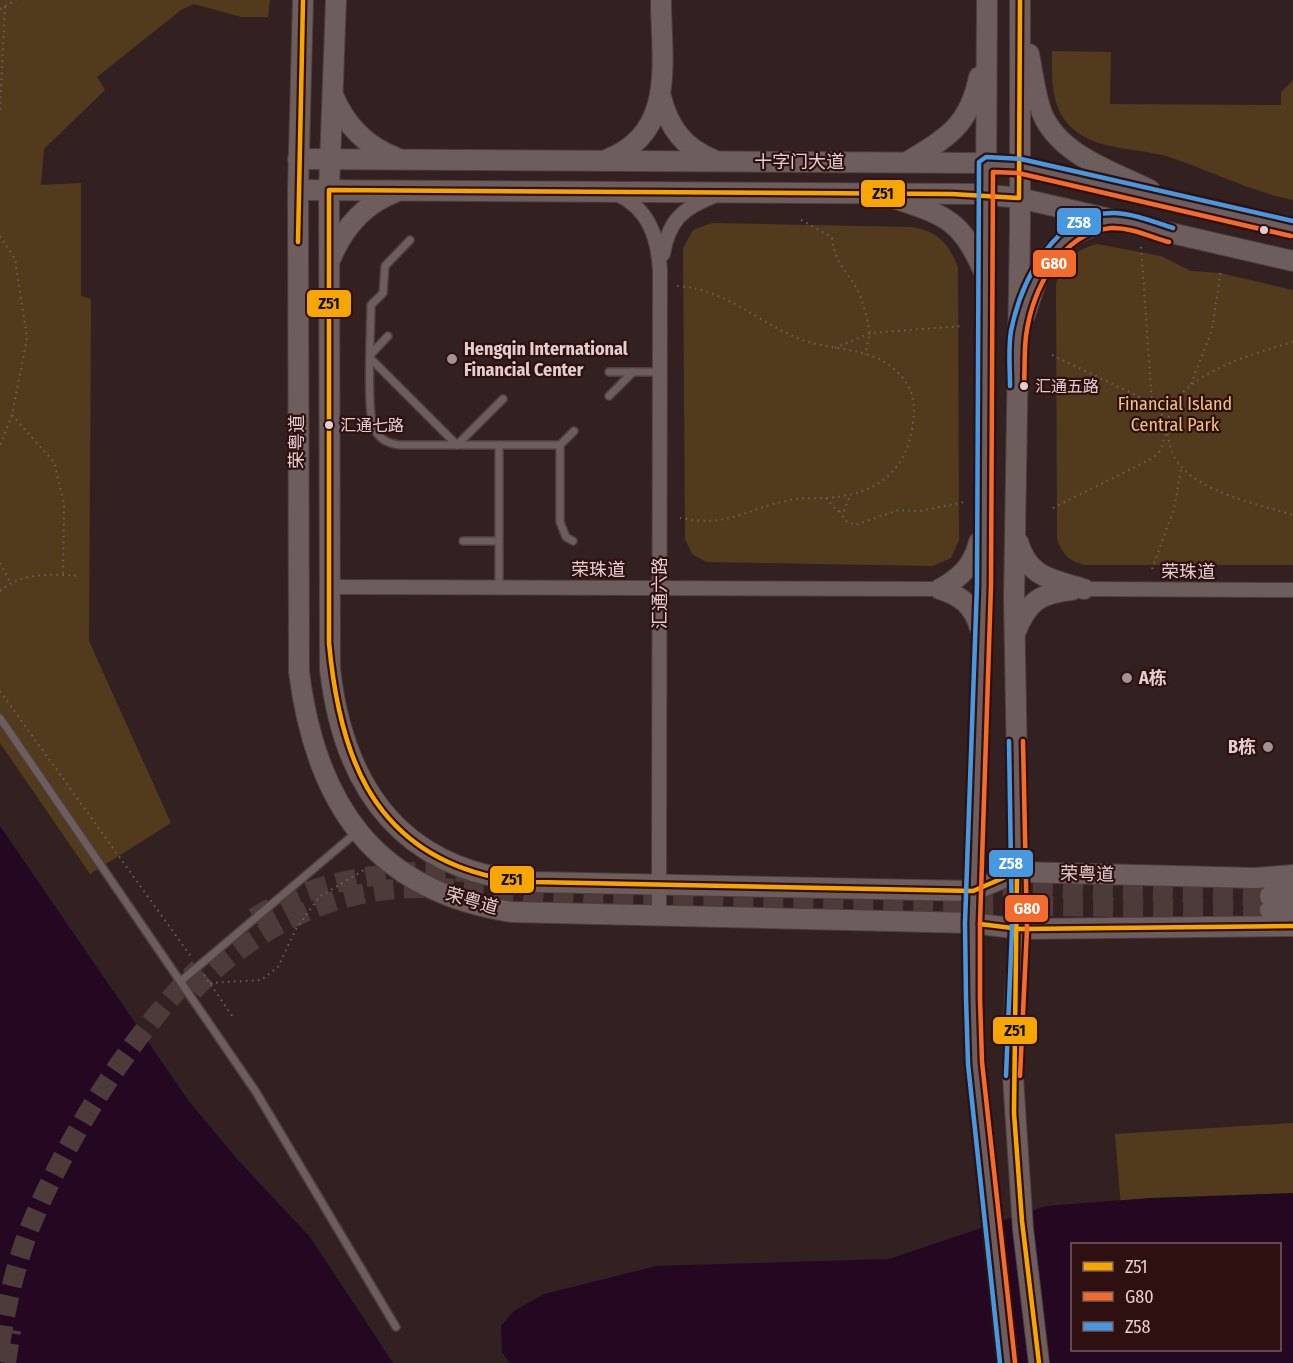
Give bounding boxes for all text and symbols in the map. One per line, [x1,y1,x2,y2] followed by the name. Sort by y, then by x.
[754,151,844,173] street label: 十字门大道
[860,179,906,208] line badge: Z51
[872,184,894,203] text: Z51
[1056,207,1102,236] line badge: Z58
[1067,213,1092,232] text: Z58
[1258,224,1270,236] unlabelled marker
[1032,249,1077,278] line badge: G80
[1041,254,1068,273] text: G80
[306,289,352,318] line badge: Z51
[318,294,340,313] text: Z51
[464,338,628,381] place label: Hengqin International Financial Center
[445,352,459,366] marker: Hengqin International Financial Center
[1035,377,1099,396] place label: 汇通五路
[1018,380,1030,392] marker: 汇通五路
[1118,393,1232,436] park label: Financial Island Central Park
[286,415,308,469] street label: 荣粤道
[340,416,404,435] place label: 汇通七路
[323,419,335,431] marker: 汇通七路
[649,557,671,629] street label: 汇通六路
[571,559,625,581] street label: 荣珠道
[1161,561,1215,583] street label: 荣珠道
[1138,667,1167,689] place label: A栋
[1120,671,1134,685] marker: A栋
[1228,736,1256,758] place label: B栋
[1261,740,1275,754] marker: B栋
[988,849,1034,878] line badge: Z58
[999,854,1024,873] text: Z58
[1060,863,1114,885] street label: 荣粤道
[489,865,535,894] line badge: Z51
[501,870,523,889] text: Z51
[443,883,501,919] street label: 荣粤道
[1004,894,1049,923] line badge: G80
[1014,899,1041,918] text: G80
[992,1016,1038,1045] line badge: Z51
[1004,1021,1026,1040] text: Z51
[1071,1243,1281,1351] legend
[1125,1256,1148,1278] text: Z51
[1125,1286,1154,1308] text: G80
[1125,1316,1151,1338] text: Z58

